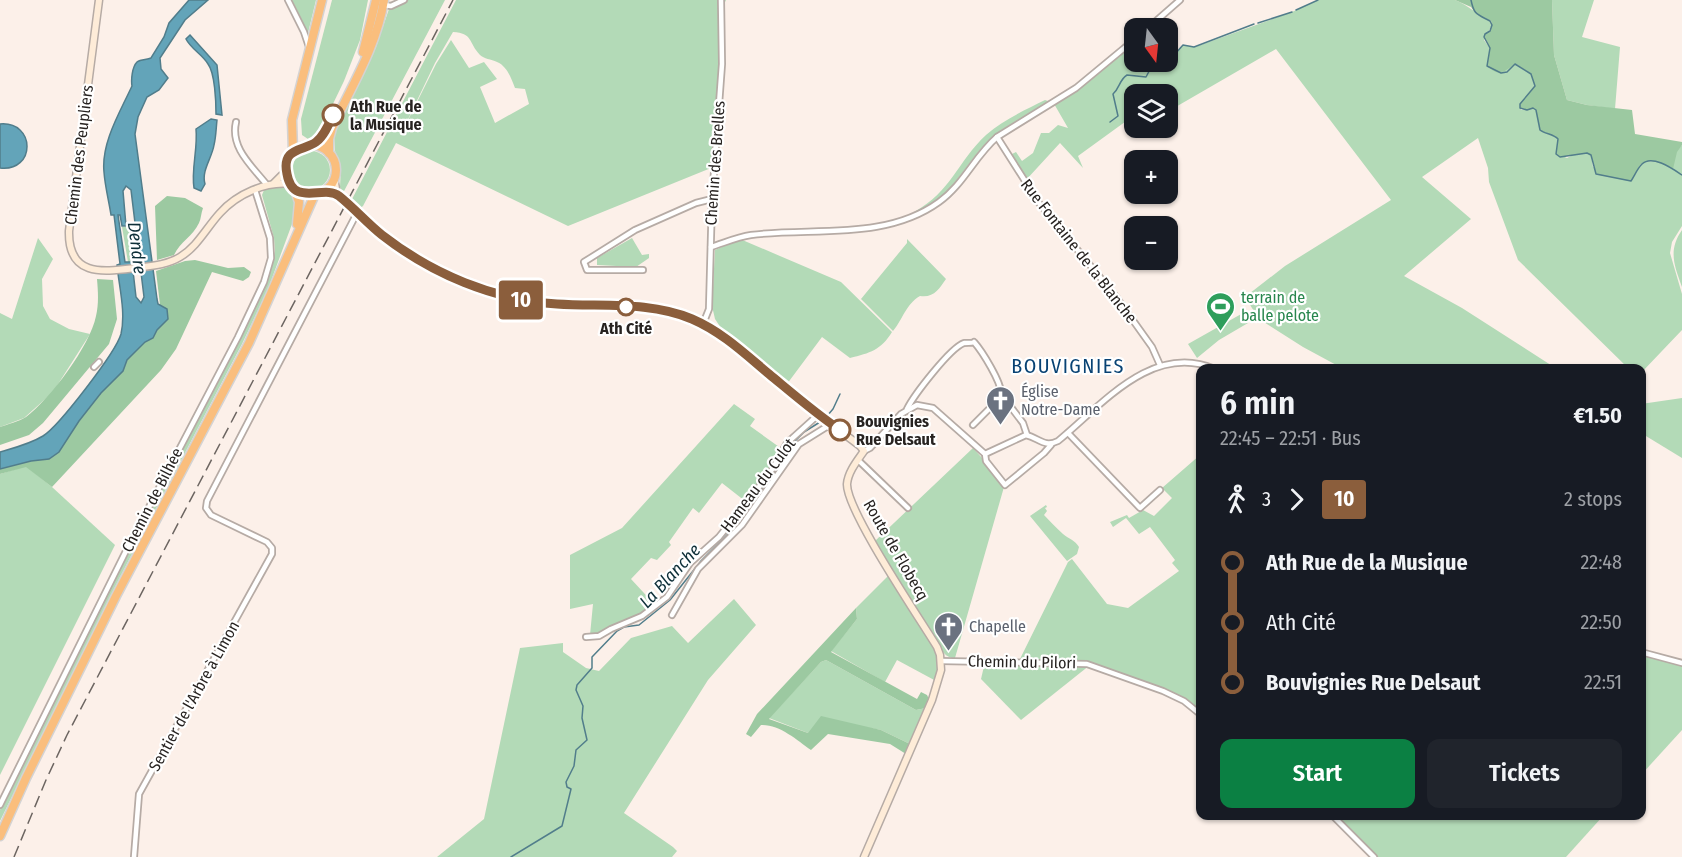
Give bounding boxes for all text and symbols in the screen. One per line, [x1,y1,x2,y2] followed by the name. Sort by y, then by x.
[1124,18,1178,72] north arrow
[1124,18,1178,270] map controls
[61,84,97,226] street label: Chemin des Peupliers
[1124,84,1178,138] button: layers
[349,97,422,134] place label: Ath Rue de la Musique
[701,100,729,226] street label: Chemin des Brelles
[322,104,344,126] marker: Ath Rue de la Musique
[1124,150,1178,204] button: +
[1017,175,1141,327] street label: Rue Fontaine de la Blanche
[1124,216,1178,270] button: −
[123,221,151,276] water label: Dendre
[494,280,548,320] line badge: 10
[511,287,531,313] text: 10
[1241,288,1319,325] place label: terrain de balle pelote
[1204,290,1236,332] sports icon: terrain de balle pelote
[617,298,635,316] marker: Ath Cité
[599,319,652,338] place label: Ath Cité
[1011,354,1125,378] district label: BOUVIGNIES
[1021,382,1101,419] place label: Église Notre-Dame
[1220,383,1295,423] text: 6 min
[984,384,1016,426] church icon: Église Notre-Dame
[1573,402,1622,429] text: €1.50
[856,412,936,449] place label: Bouvignies Rue Delsaut
[829,419,851,441] marker: Bouvignies Rue Delsaut
[1220,426,1361,450] text: 22:45 – 22:51 · Bus
[717,434,800,536] street label: Hameau du Culot
[118,445,186,555] street label: Chemin de Bilhée
[1220,483,1253,516] icon: walk
[1280,483,1313,516] icon: forward
[1334,486,1354,512] text: 10
[1262,487,1271,511] text: 3
[1564,487,1622,511] text: 2 stops
[859,496,933,604] street label: Route de Flobecq
[635,539,706,613] water label: La Blanche
[1266,549,1468,576] text: Ath Rue de la Musique
[1581,550,1622,574] text: 22:48
[1266,609,1336,636] text: Ath Cité
[932,610,964,652] church icon: Chapelle
[1580,610,1622,634] text: 22:50
[969,617,1026,636] place label: Chapelle
[145,618,243,774] street label: Sentier de l'Arbre à Limon
[968,652,1076,672] street label: Chemin du Pilori
[1266,669,1480,696] text: Bouvignies Rue Delsaut
[1584,670,1622,694] text: 22:51
[1220,739,1415,808] button: Start
[1427,739,1622,808] button: Tickets

